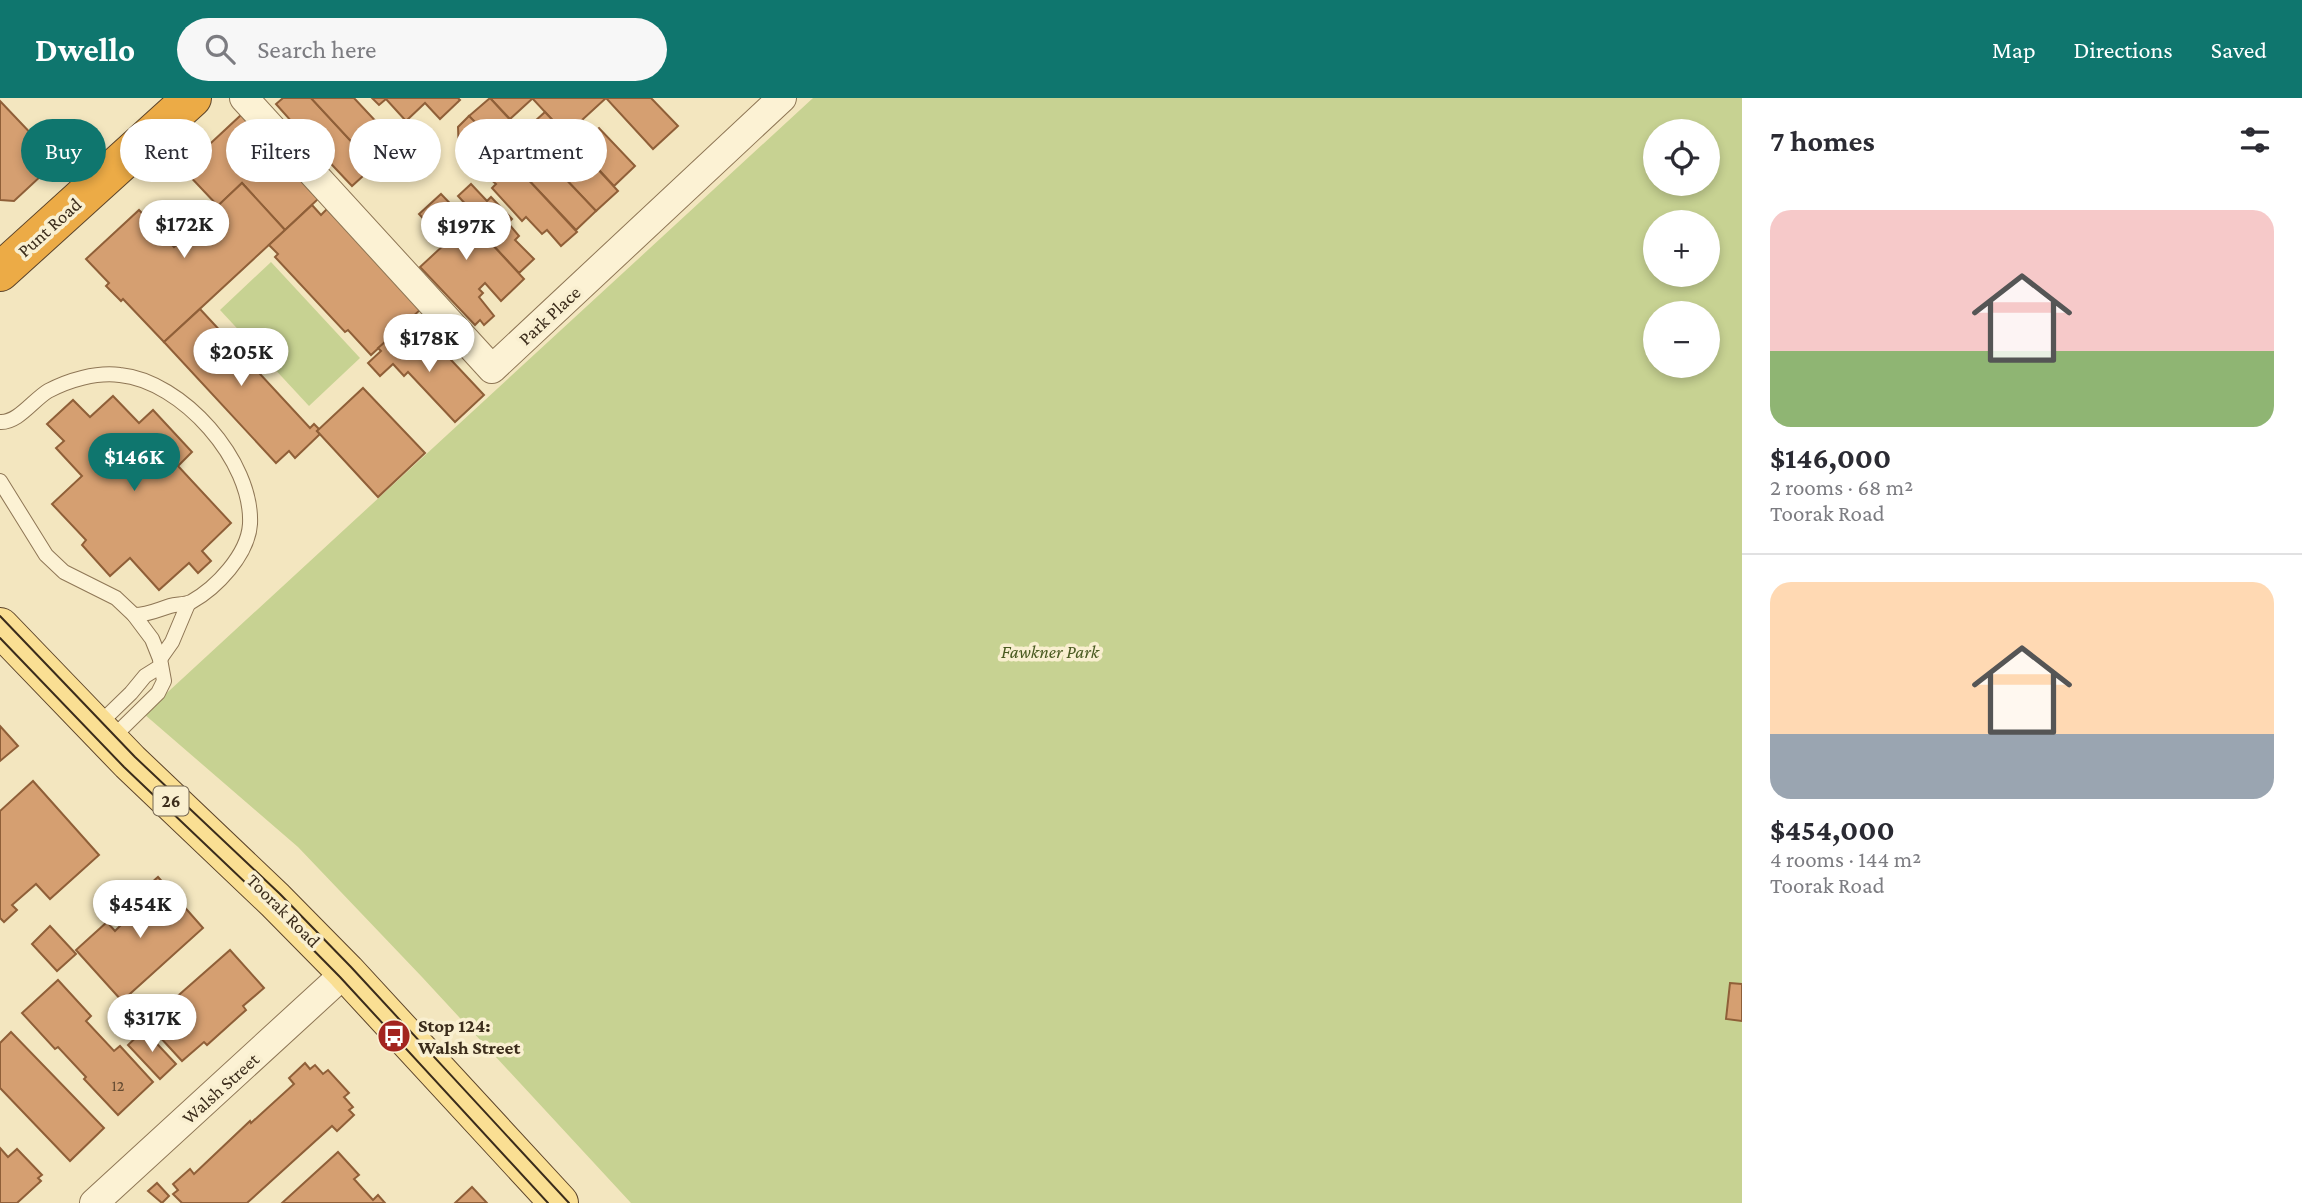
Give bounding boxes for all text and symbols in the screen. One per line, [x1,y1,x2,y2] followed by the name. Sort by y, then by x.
[177,18,667,81] search box
[201,30,239,68] icon: search
[35,31,135,68] text: Dwello
[257,35,377,64] text: Search here
[1992,36,2036,63] text: Map
[2074,36,2173,63] text: Directions
[2211,36,2267,63] text: Saved
[21,119,106,182] chip: Buy
[120,119,212,182] chip: Rent
[226,119,335,182] chip: Filters
[349,119,441,182] chip: New
[455,119,607,182] chip: Apartment
[1643,119,1720,378] map controls
[1643,119,1720,196] button: locate
[2236,121,2274,159] icon: filters
[1770,124,1875,157] text: 7 homes
[13,193,85,261] street label: Punt Road
[135,200,233,260] pin: $172K
[417,202,515,262] pin: $197K
[155,210,213,236] text: $172K
[1643,210,1720,287] button: +
[437,212,495,238] text: $197K
[1959,255,2085,381] icon: home
[514,282,585,349] street label: Park Place
[1643,301,1720,378] button: −
[380,314,478,374] pin: $178K
[399,324,459,350] text: $178K
[192,328,290,388] pin: $205K
[209,338,273,364] text: $205K
[85,434,183,493] pin: $146K
[1770,441,1891,474] text: $146,000
[104,443,164,469] text: $146K
[1770,474,1913,500] text: 2 rooms · 68 m²
[1770,500,1885,526] text: Toorak Road
[1959,627,2085,753] icon: home
[1001,641,1100,662] park label: Fawkner Park
[154,786,188,816] road number: 26
[1770,813,1895,846] text: $454,000
[1770,846,1921,872] text: 4 rooms · 144 m²
[243,869,325,951] street label: Toorak Road
[1770,872,1885,898] text: Toorak Road
[91,880,189,940] pin: $454K
[109,890,171,916] text: $454K
[103,995,201,1054] pin: $317K
[123,1004,181,1030] text: $317K
[417,1015,520,1058] place label: Stop 124: Walsh Street
[375,1017,413,1055] bus stop icon: Stop 124: Walsh Street
[178,1048,264,1128] street label: Walsh Street
[112,1077,125,1094] house number: 12

